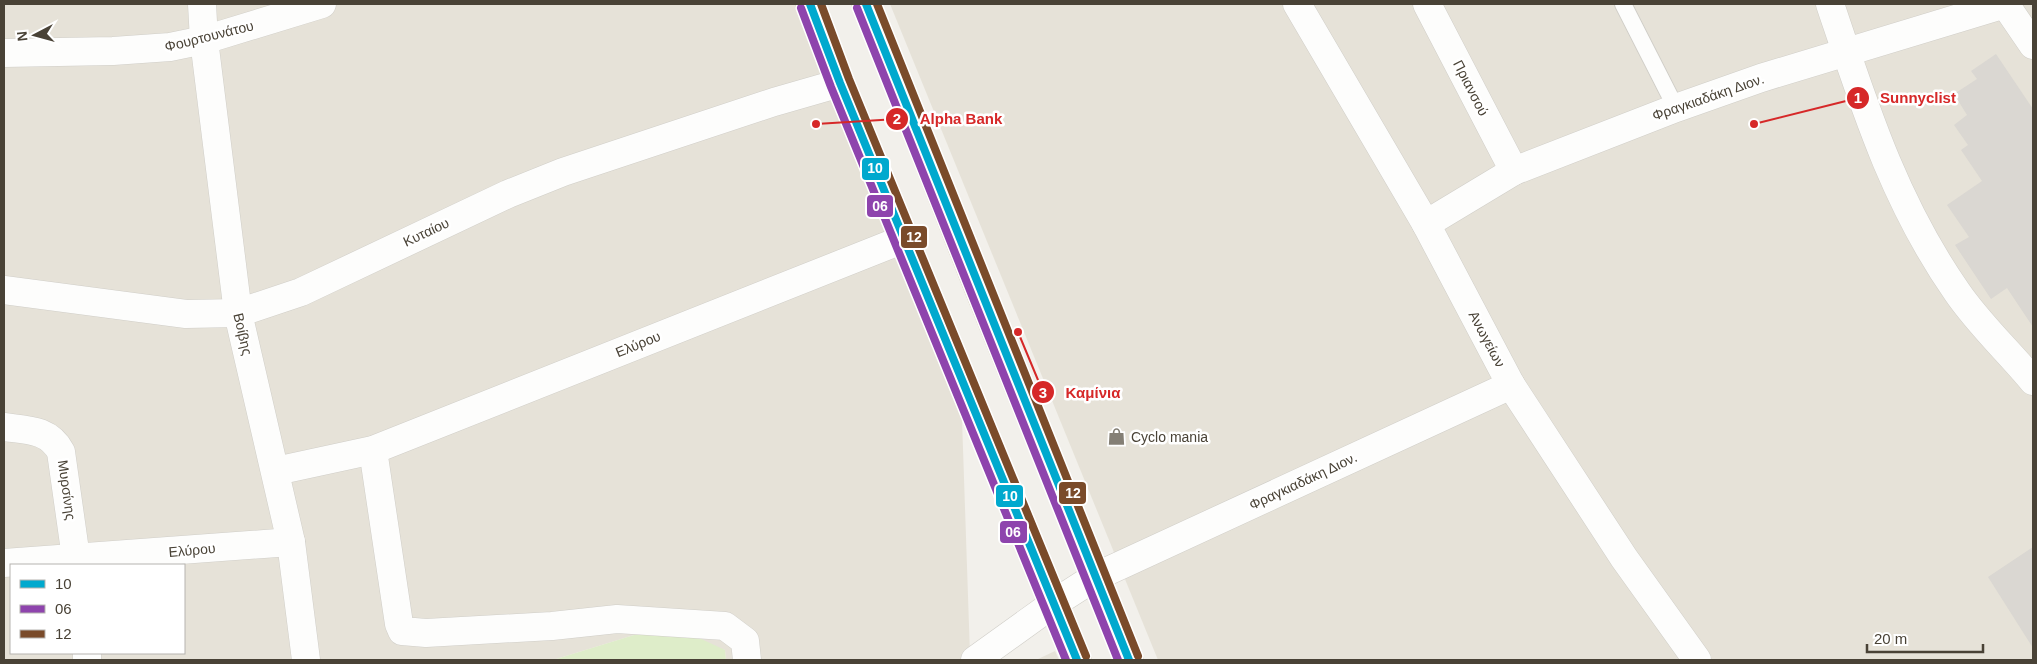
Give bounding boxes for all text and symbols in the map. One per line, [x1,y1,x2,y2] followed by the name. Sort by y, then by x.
[10,10,60,60] north arrow
[163,17,255,55] street label: Φουρτουνάτου
[14,30,31,42] text: N
[1450,57,1492,119] street label: Πριανσού
[1650,70,1766,124] street label: Φραγκιαδάκη Διον.
[1845,83,1966,113] callout: Sunnyclist
[1854,89,1862,106] text: 1
[1880,89,1956,106] text: Sunnyclist
[885,104,1012,134] callout: Alpha Bank
[893,110,901,127] text: 2
[920,110,1003,127] text: Alpha Bank
[861,157,890,181] line badge: 10
[867,160,883,176] text: 10
[866,194,894,218] line badge: 06
[872,198,888,214] text: 06
[400,214,452,250] street label: Κυταίου
[900,225,928,249] line badge: 12
[906,229,922,245] text: 12
[1466,308,1508,370] street label: Ανωγείων
[230,311,256,357] street label: Βοίβης
[613,328,663,360] street label: Ελύρου
[1031,377,1131,407] callout: Καμίνια
[1039,384,1047,401] text: 3
[1066,384,1121,401] text: Καμίνια
[1107,427,1127,447] shop icon: Cyclo mania
[1131,429,1208,445] place label: Cyclo mania
[1246,449,1360,513] street label: Φραγκιαδάκη Διον.
[55,459,79,521] street label: Μυρσίνης
[1058,481,1087,505] line badge: 12
[995,484,1024,508] line badge: 10
[1065,485,1081,501] text: 12
[1002,488,1018,504] text: 10
[999,520,1028,544] line badge: 06
[1005,524,1021,540] text: 06
[168,540,216,560] street label: Ελύρου
[10,564,185,654] legend
[55,575,72,592] text: 10
[55,600,72,617] text: 06
[1867,622,1983,654] scale bar
[55,625,72,642] text: 12
[1874,630,1907,647] text: 20 m

